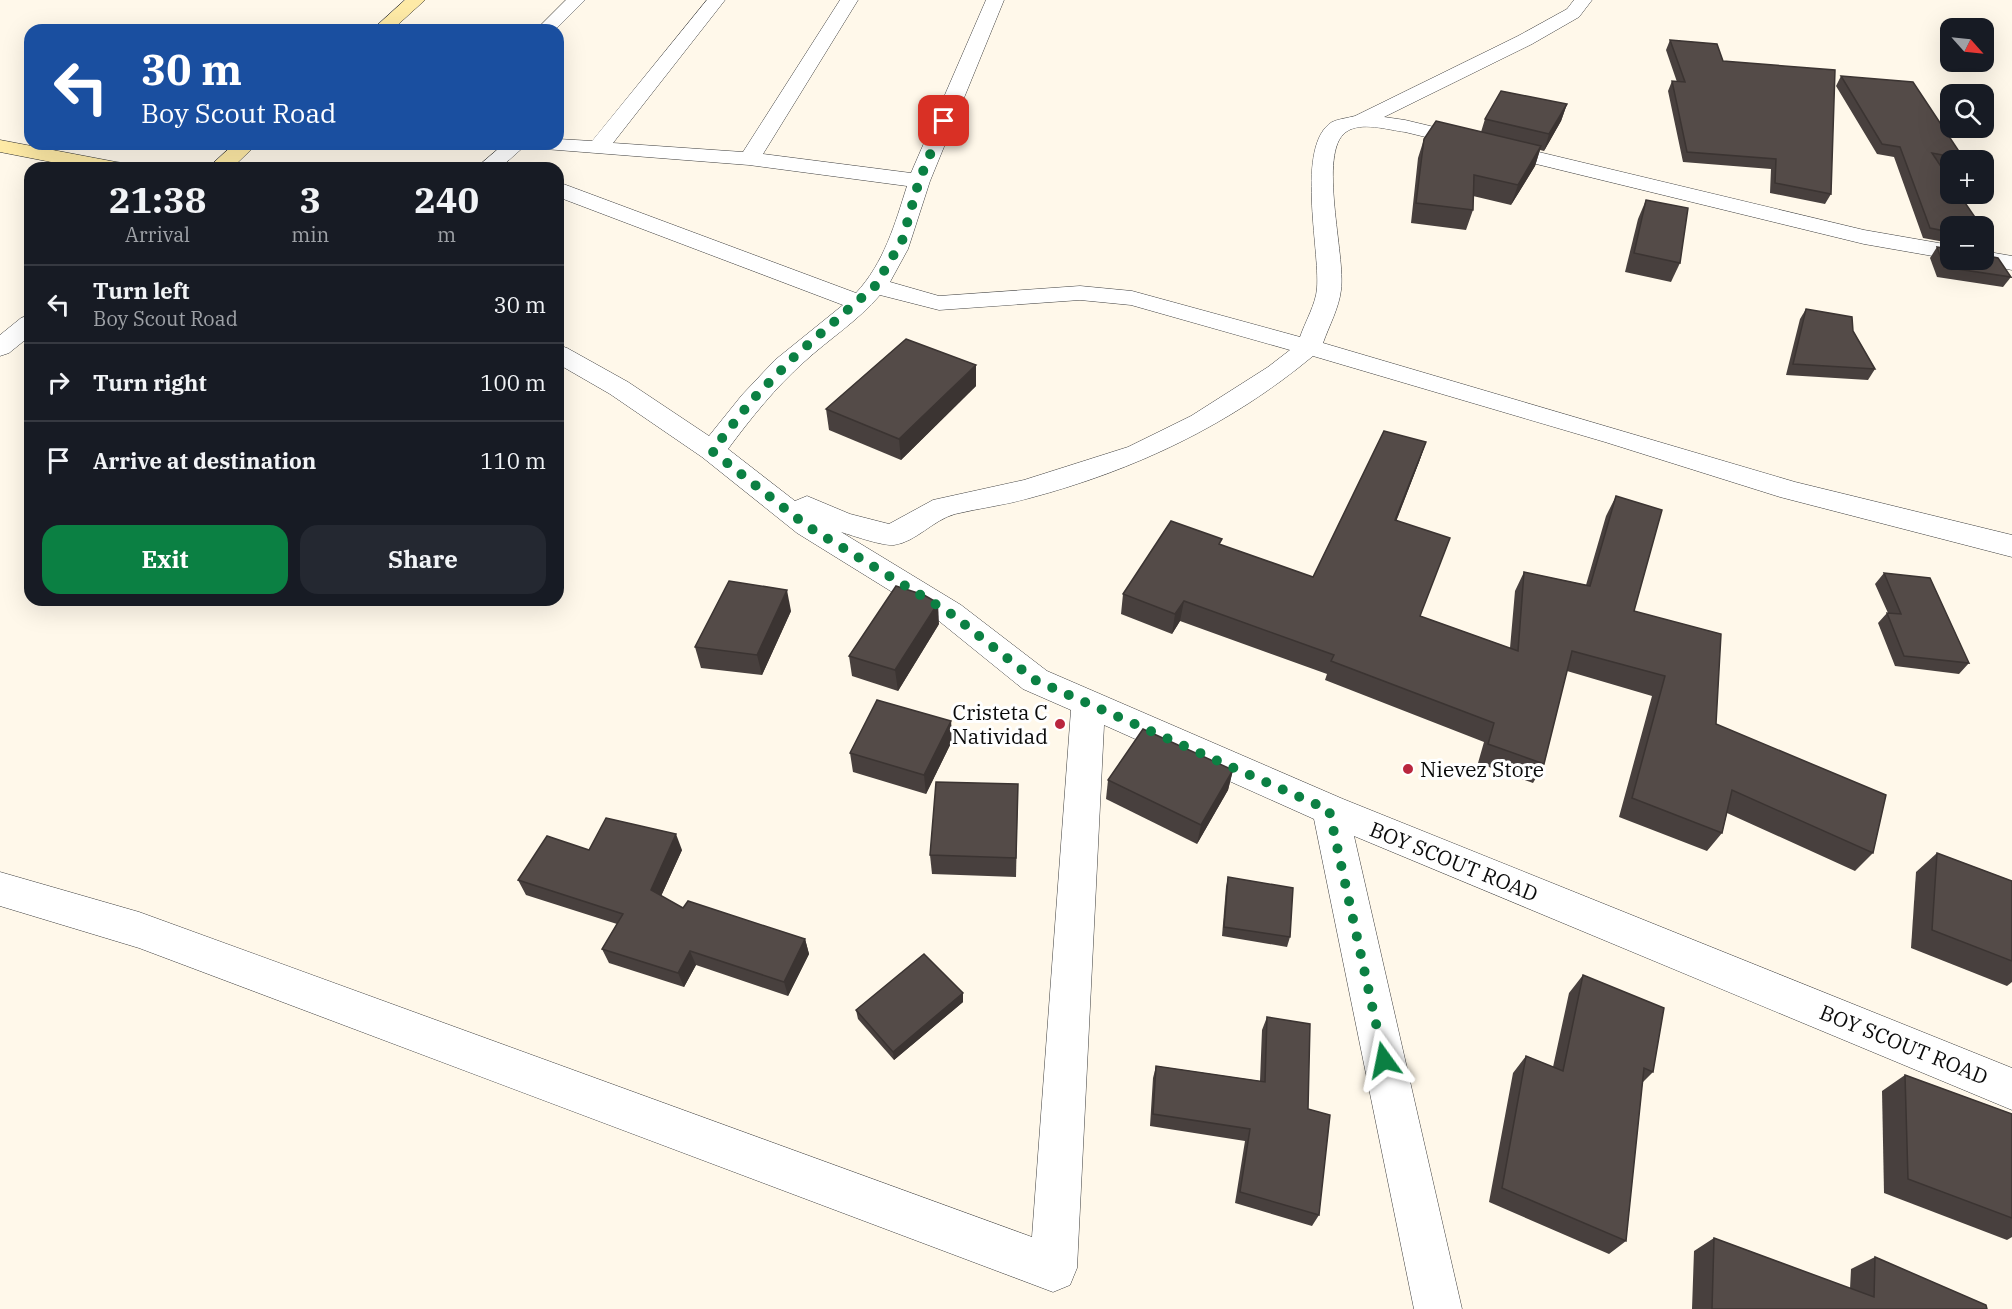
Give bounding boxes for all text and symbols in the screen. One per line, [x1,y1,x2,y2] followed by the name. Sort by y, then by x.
[1940,18,1994,72] north arrow
[1940,18,1994,270] map controls
[141,42,242,97] text: 30 m
[42,48,120,126] icon: left
[1940,84,1994,138] button: search
[141,95,337,130] text: Boy Scout Road
[918,95,969,146] pin
[927,104,960,137] icon: arrive
[1940,150,1994,204] button: +
[109,176,206,223] text: 21:38
[299,176,321,223] text: 3
[414,176,479,223] text: 240
[1940,216,1994,270] button: −
[125,221,190,248] text: Arrival
[291,221,329,248] text: min
[437,221,456,248] text: m
[93,276,189,305] text: Turn left
[42,288,75,321] icon: left
[494,290,546,319] text: 30 m
[93,305,238,332] text: Boy Scout Road
[42,366,75,399] icon: right
[93,368,207,397] text: Turn right
[480,368,546,397] text: 100 m
[42,444,75,477] icon: arrive
[93,446,316,475] text: Arrive at destination
[480,446,546,475] text: 110 m
[42,525,288,594] button: Exit
[300,525,546,594] button: Share
[952,698,1048,750] place label: Cristeta C Natividad
[1053,717,1067,731] marker: Cristeta C Natividad
[1420,755,1544,783] place label: Nievez Store
[1401,762,1415,776] marker: Nievez Store
[1366,814,1542,908] street label: BOY SCOUT ROAD
[1816,997,1992,1091] street label: BOY SCOUT ROAD
[1352,1028,1416,1092] position arrow

